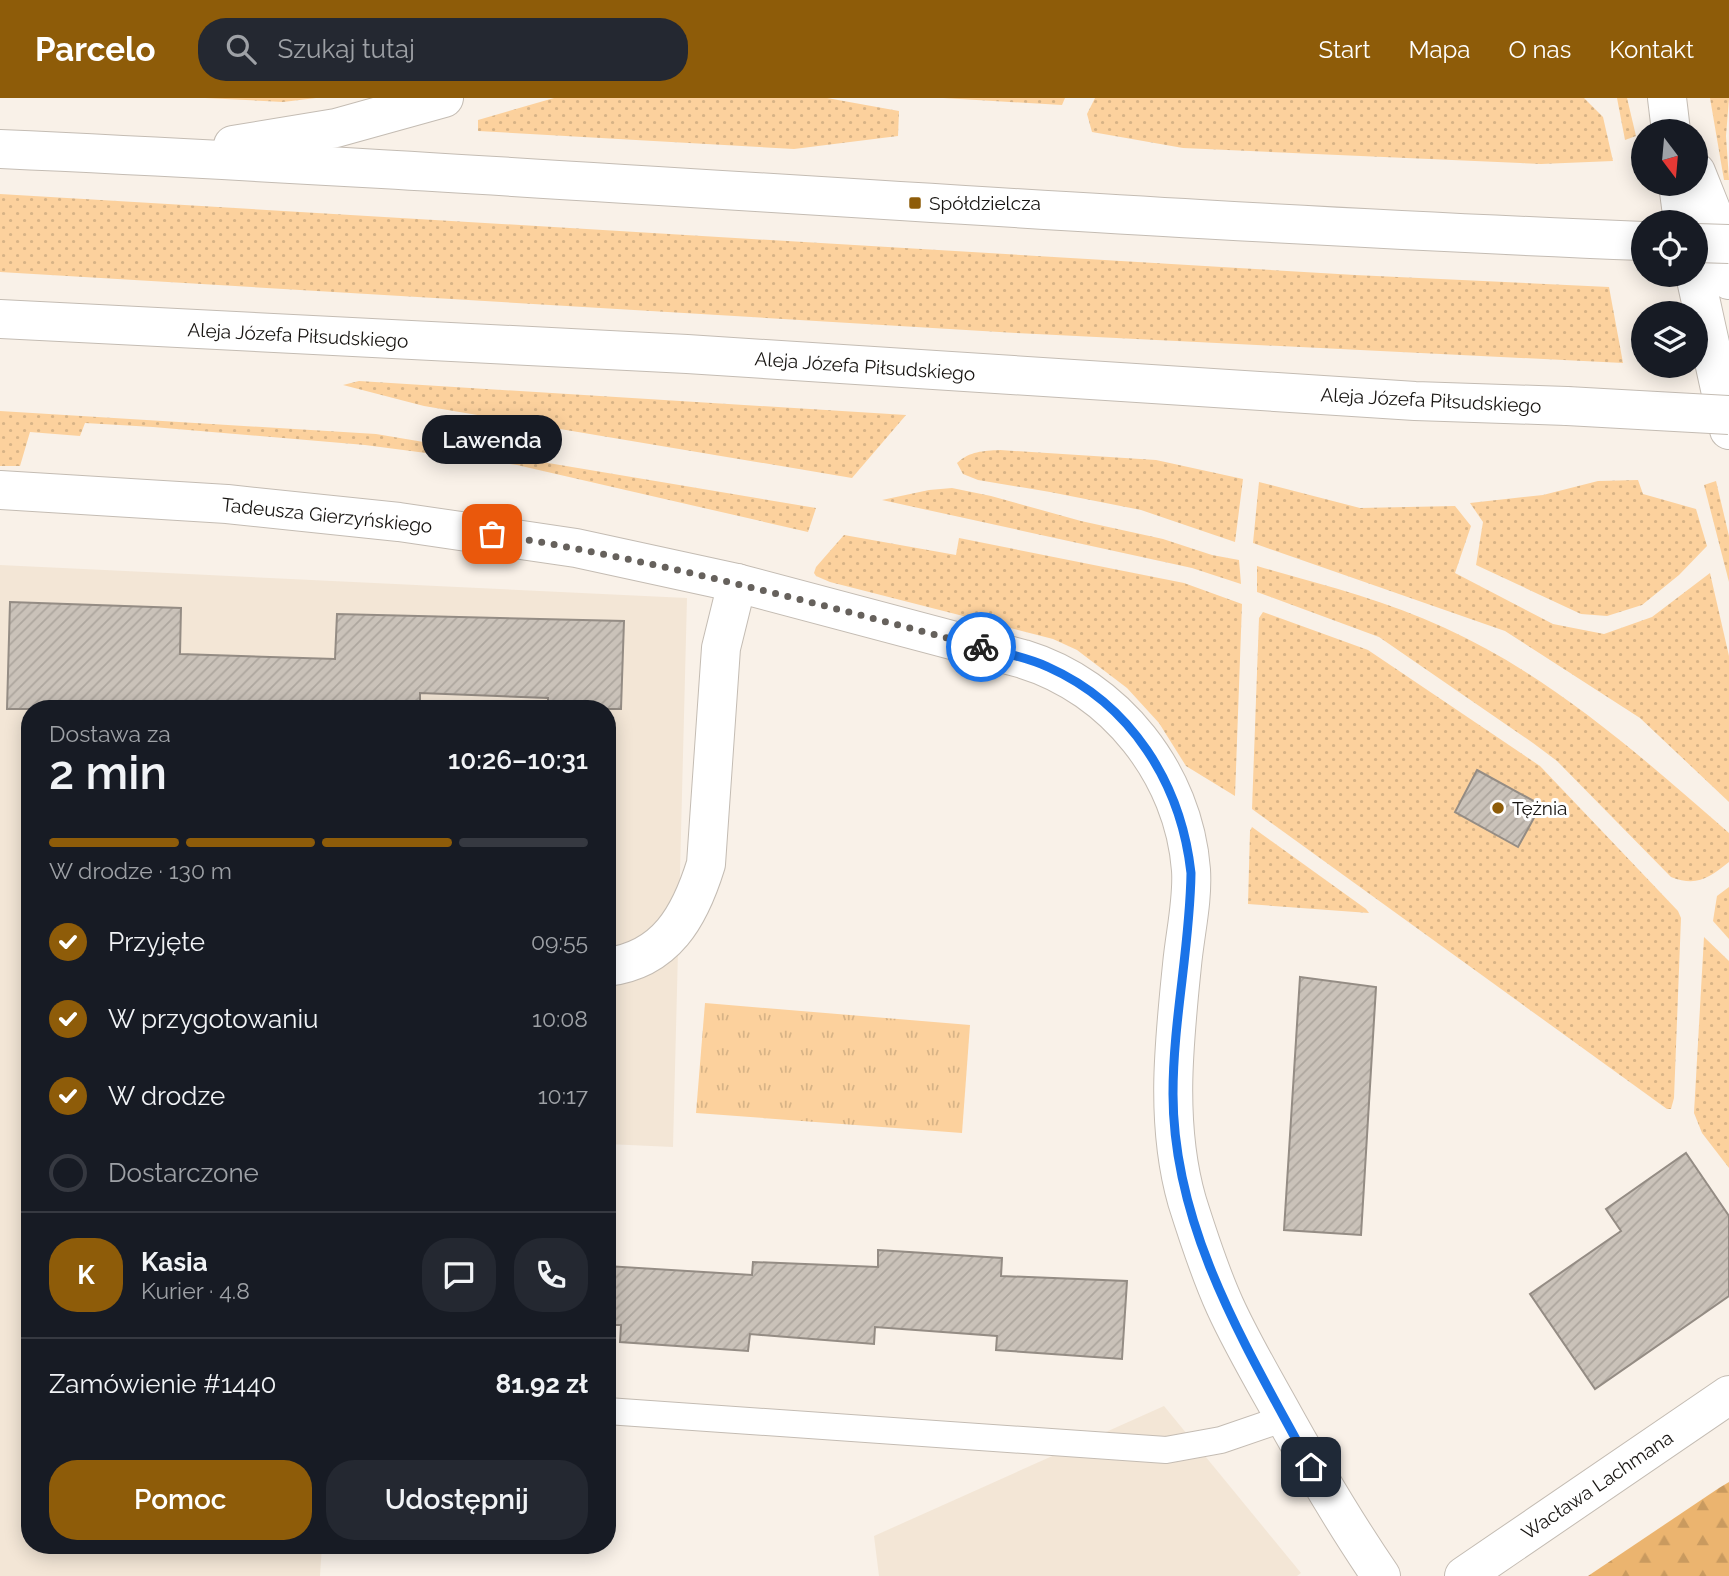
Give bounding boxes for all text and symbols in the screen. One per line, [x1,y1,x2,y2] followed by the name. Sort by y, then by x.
[198,18,688,81] search box
[35,30,156,69] text: Parcelo
[222,30,260,68] icon: search
[278,34,415,64] text: Szukaj tutaj
[1319,35,1371,64] text: Start
[1409,35,1470,64] text: Mapa
[1508,35,1571,64] text: O nas
[1609,35,1694,64] text: Kontakt
[1631,119,1708,196] north arrow
[1631,119,1708,378] map controls
[929,192,1041,214] place label: Spółdzielcza
[907,195,923,211] marker: Spółdzielcza
[1631,210,1708,287] button: locate
[1631,301,1708,378] button: layers
[187,318,409,352] street label: Aleja Józefa Piłsudskiego
[754,347,976,385] street label: Aleja Józefa Piłsudskiego
[1320,383,1542,417] street label: Aleja Józefa Piłsudskiego
[422,415,562,464] callout: Lawenda
[442,426,542,453] text: Lawenda
[221,493,433,537] street label: Tadeusza Gierzyńskiego
[462,504,522,564] pin
[473,515,511,553] icon: bag
[946,612,1016,682] courier
[962,628,1000,666] icon: bike
[49,720,171,747] text: Dostawa za
[448,745,588,775] text: 10:26–10:31
[49,746,167,800] text: 2 min
[1512,797,1567,819] place label: Tężnia
[1490,800,1506,816] marker: Tężnia
[49,857,232,884] text: W drodze · 130 m
[49,923,87,961] icon: check
[108,927,205,957] text: Przyjęte
[531,928,588,955] text: 09:55
[49,1000,87,1038] icon: check
[108,1004,319,1034] text: W przygotowaniu
[532,1005,588,1032] text: 10:08
[49,1077,87,1115] icon: check
[108,1081,225,1111] text: W drodze
[538,1082,588,1109] text: 10:17
[108,1158,259,1188] text: Dostarczone
[422,1238,496,1312] button: chat
[514,1238,588,1312] button: phone
[141,1247,208,1277] text: Kasia
[77,1260,95,1290] text: K
[141,1277,250,1304] text: Kurier · 4.8
[49,1369,276,1399] text: Zamówienie #1440
[496,1369,588,1399] text: 81.92 zł
[1517,1426,1677,1544] street label: Wacława Lachmana
[1281,1437,1341,1497] pin
[1292,1448,1330,1486] icon: home
[49,1460,312,1540] button: Pomoc
[326,1460,588,1540] button: Udostępnij

